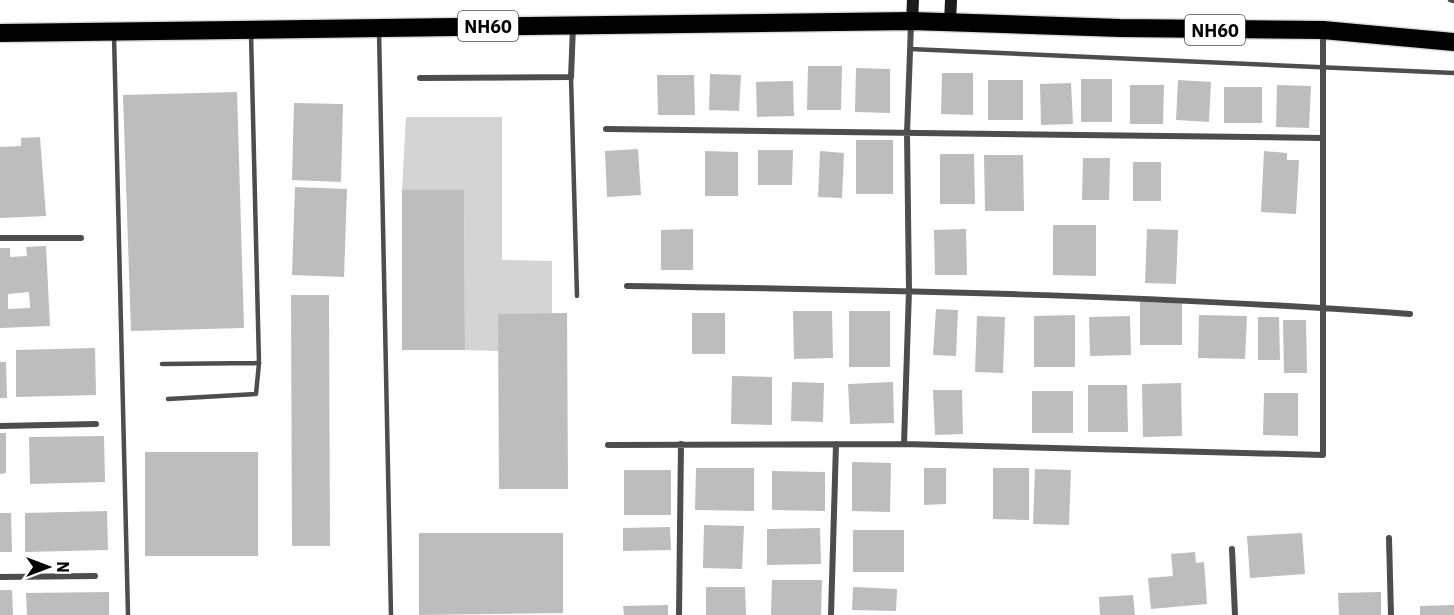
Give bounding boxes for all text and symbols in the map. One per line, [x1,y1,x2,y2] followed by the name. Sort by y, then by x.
[458,11,518,41] road number: NH60
[1185,15,1245,45] road number: NH60
[18,537,78,597] north arrow
[53,561,73,573] text: N

